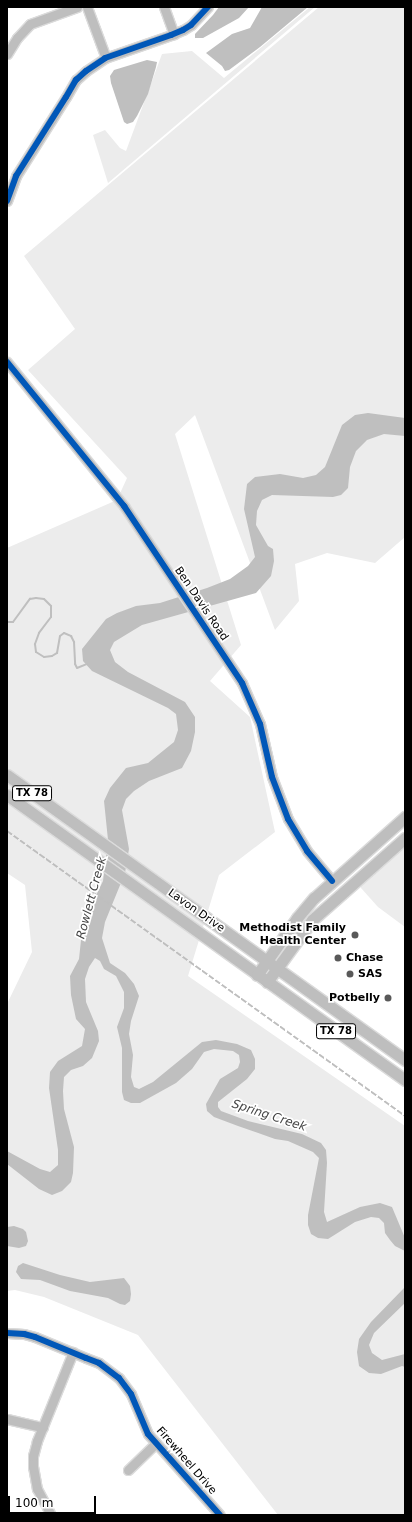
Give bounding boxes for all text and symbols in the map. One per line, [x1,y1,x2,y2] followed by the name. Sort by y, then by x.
[171,564,231,644] street label: Ben Davis Road
[12,785,52,801] road number: TX 78
[74,855,110,941] water label: Rowlett Creek
[165,887,227,935] street label: Lavon Drive
[239,922,346,948] place label: Methodist Family Health Center
[349,929,361,941] marker: Methodist Family Health Center
[346,951,383,965] place label: Chase
[333,953,343,963] marker: Chase
[358,967,382,981] place label: SAS
[345,969,355,979] marker: SAS
[329,991,380,1005] place label: Potbelly
[383,993,393,1003] marker: Potbelly
[316,1023,356,1039] road number: TX 78
[230,1097,308,1135] water label: Spring Creek
[153,1425,219,1497] street label: Firewheel Drive
[10,1488,98,1514] scale bar
[15,1496,53,1510] text: 100 m

